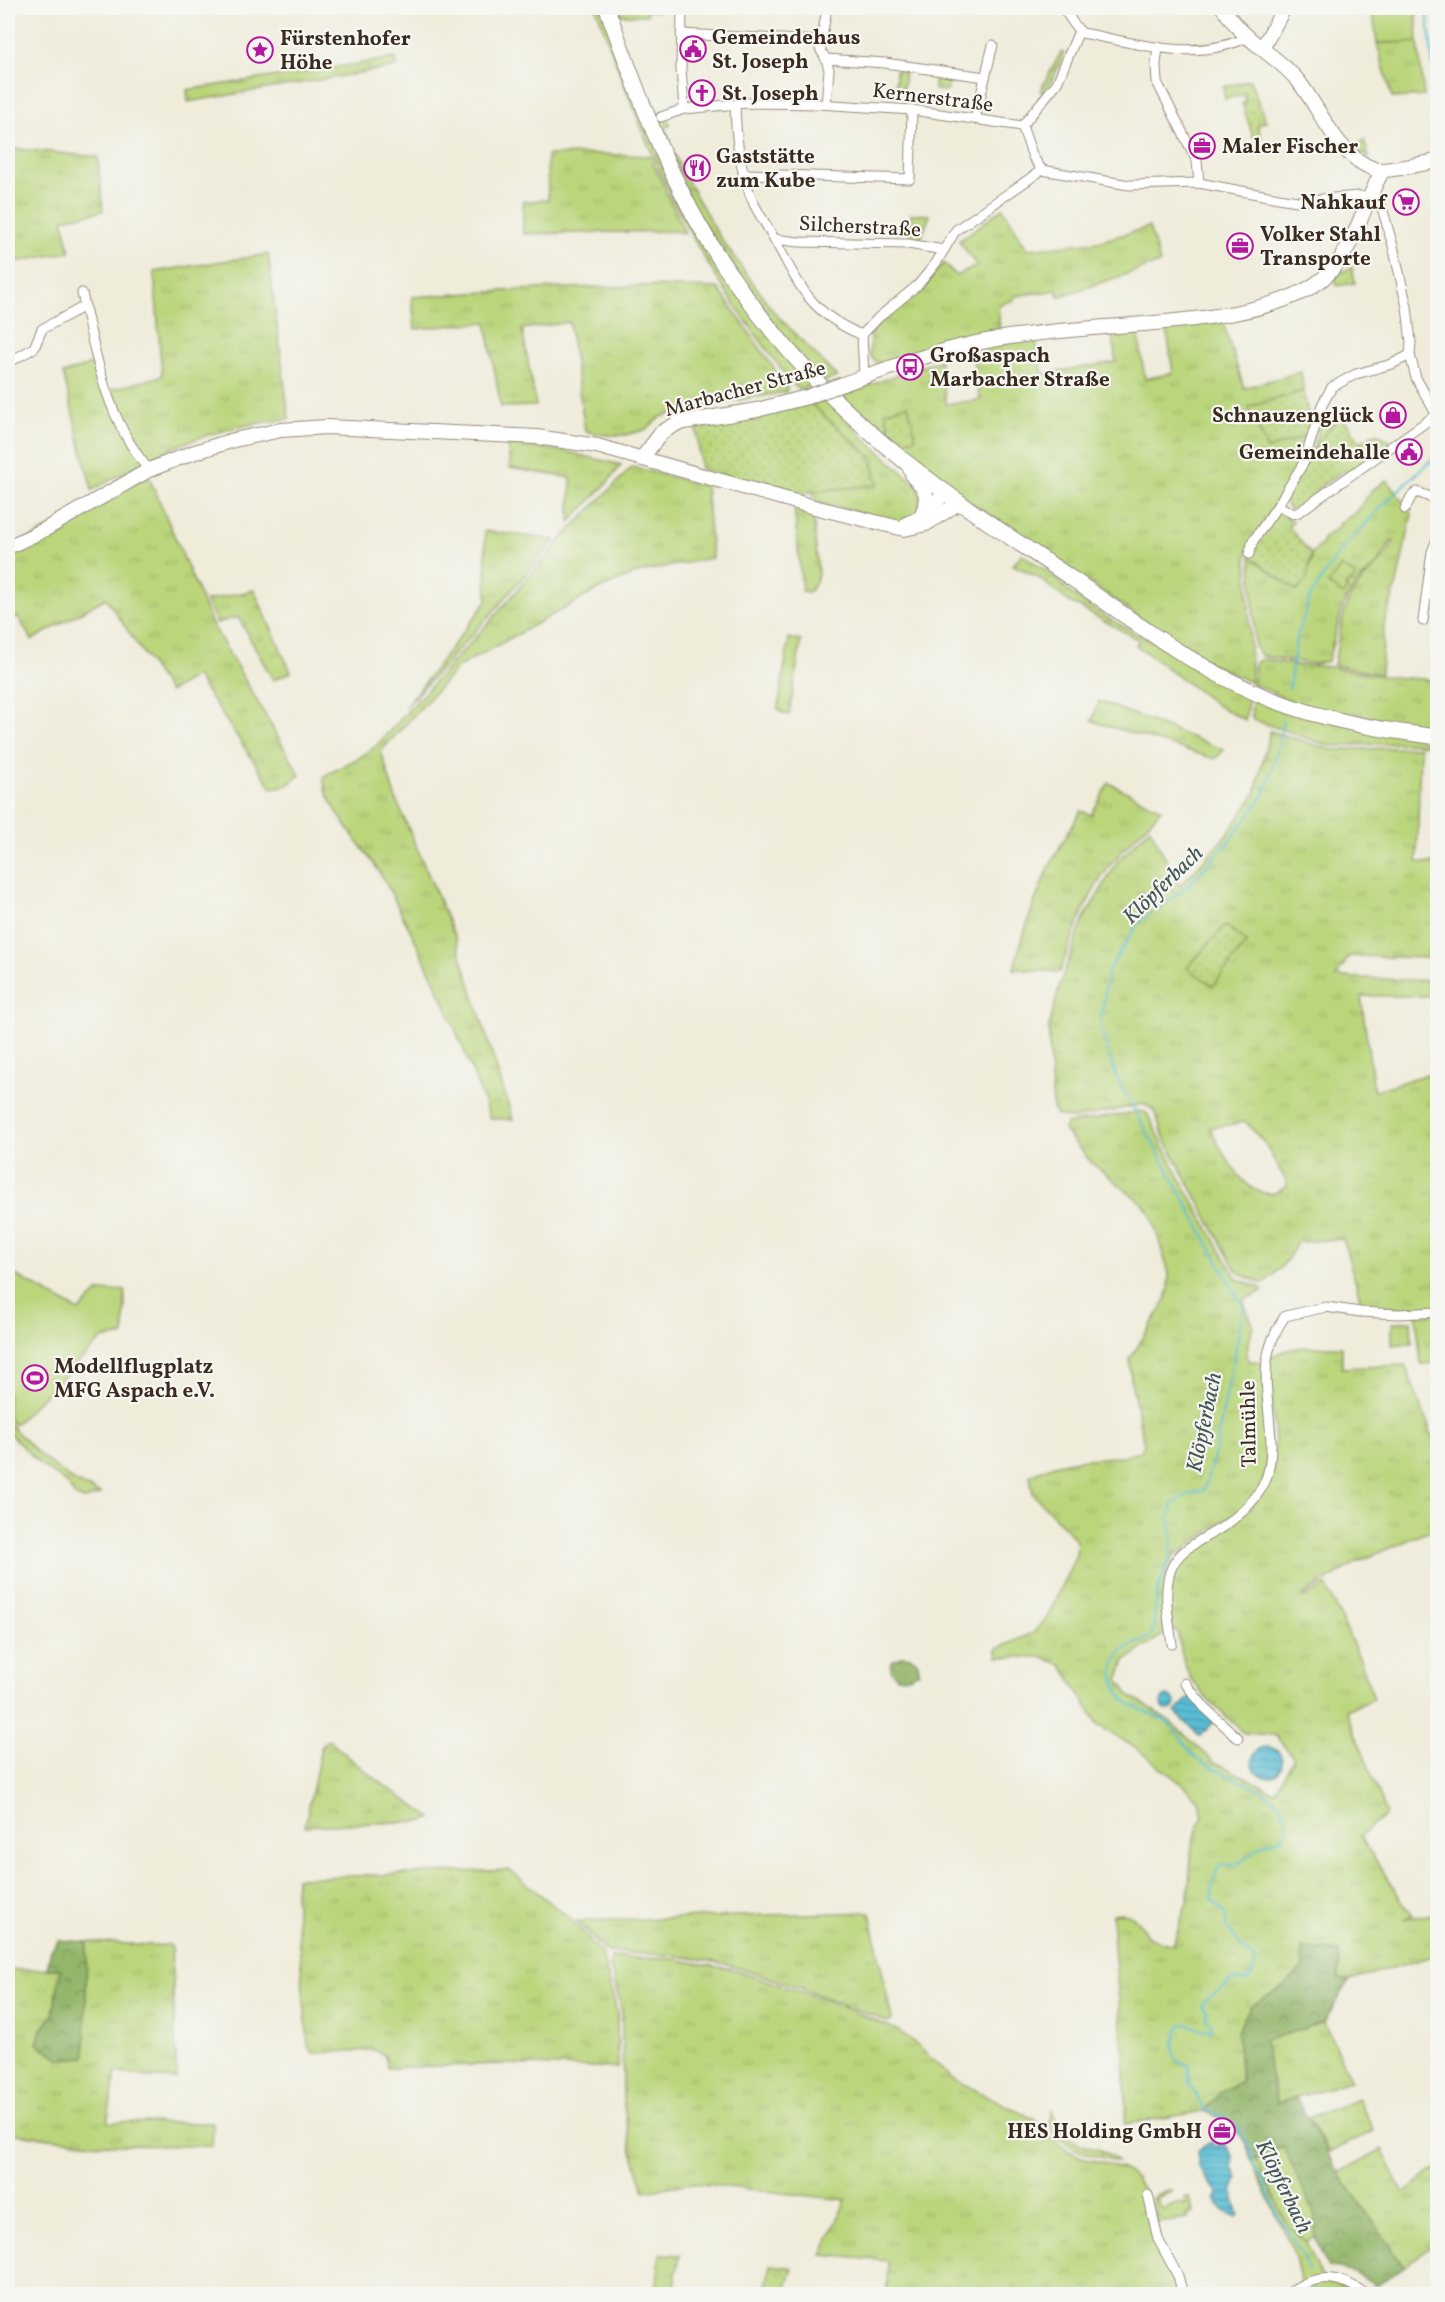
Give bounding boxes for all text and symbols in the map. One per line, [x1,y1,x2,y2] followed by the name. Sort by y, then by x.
[712,24,860,77] place label: Gemeindehaus St. Joseph
[280,25,411,78] place label: Fürstenhofer Höhe
[678,34,708,64] public building icon: Gemeindehaus St. Joseph
[245,35,275,65] place icon: Fürstenhofer Höhe
[871,77,995,120] street label: Kernerstraße
[687,78,717,108] church icon: St. Joseph
[722,80,819,109] place label: St. Joseph
[1187,131,1217,161] office icon: Maler Fischer
[1222,133,1358,162] place label: Maler Fischer
[716,143,815,196] place label: Gaststätte zum Kube
[682,153,712,183] restaurant icon: Gaststätte zum Kube
[1391,187,1421,217] supermarket icon: Nahkauf
[1300,189,1388,218] place label: Nahkauf
[798,210,922,245] street label: Silcherstraße
[1260,221,1381,274] place label: Volker Stahl Transporte
[1225,231,1255,261] office icon: Volker Stahl Transporte
[930,342,1110,395] place label: Großaspach Marbacher Straße
[895,352,925,382] bus stop icon: Großaspach Marbacher Straße
[662,354,829,425] street label: Marbacher Straße
[1378,400,1408,430] shop icon: Schnauzenglück
[1212,402,1374,431] place label: Schnauzenglück
[1394,437,1424,467] public building icon: Gemeindehalle
[1239,439,1390,468] place label: Gemeindehalle
[1116,839,1211,932] water label: Klöpferbach
[54,1353,215,1406] place label: Modellflugplatz MFG Aspach e.V.
[20,1363,50,1393] sports icon: Modellflugplatz MFG Aspach e.V.
[1180,1370,1231,1475] water label: Klöpferbach
[1234,1380,1265,1468] street label: Talmühle
[1207,2116,1237,2146] office icon: HES Holding GmbH
[1007,2118,1202,2147] place label: HES Holding GmbH
[1247,2135,1319,2240] water label: Klöpferbach

